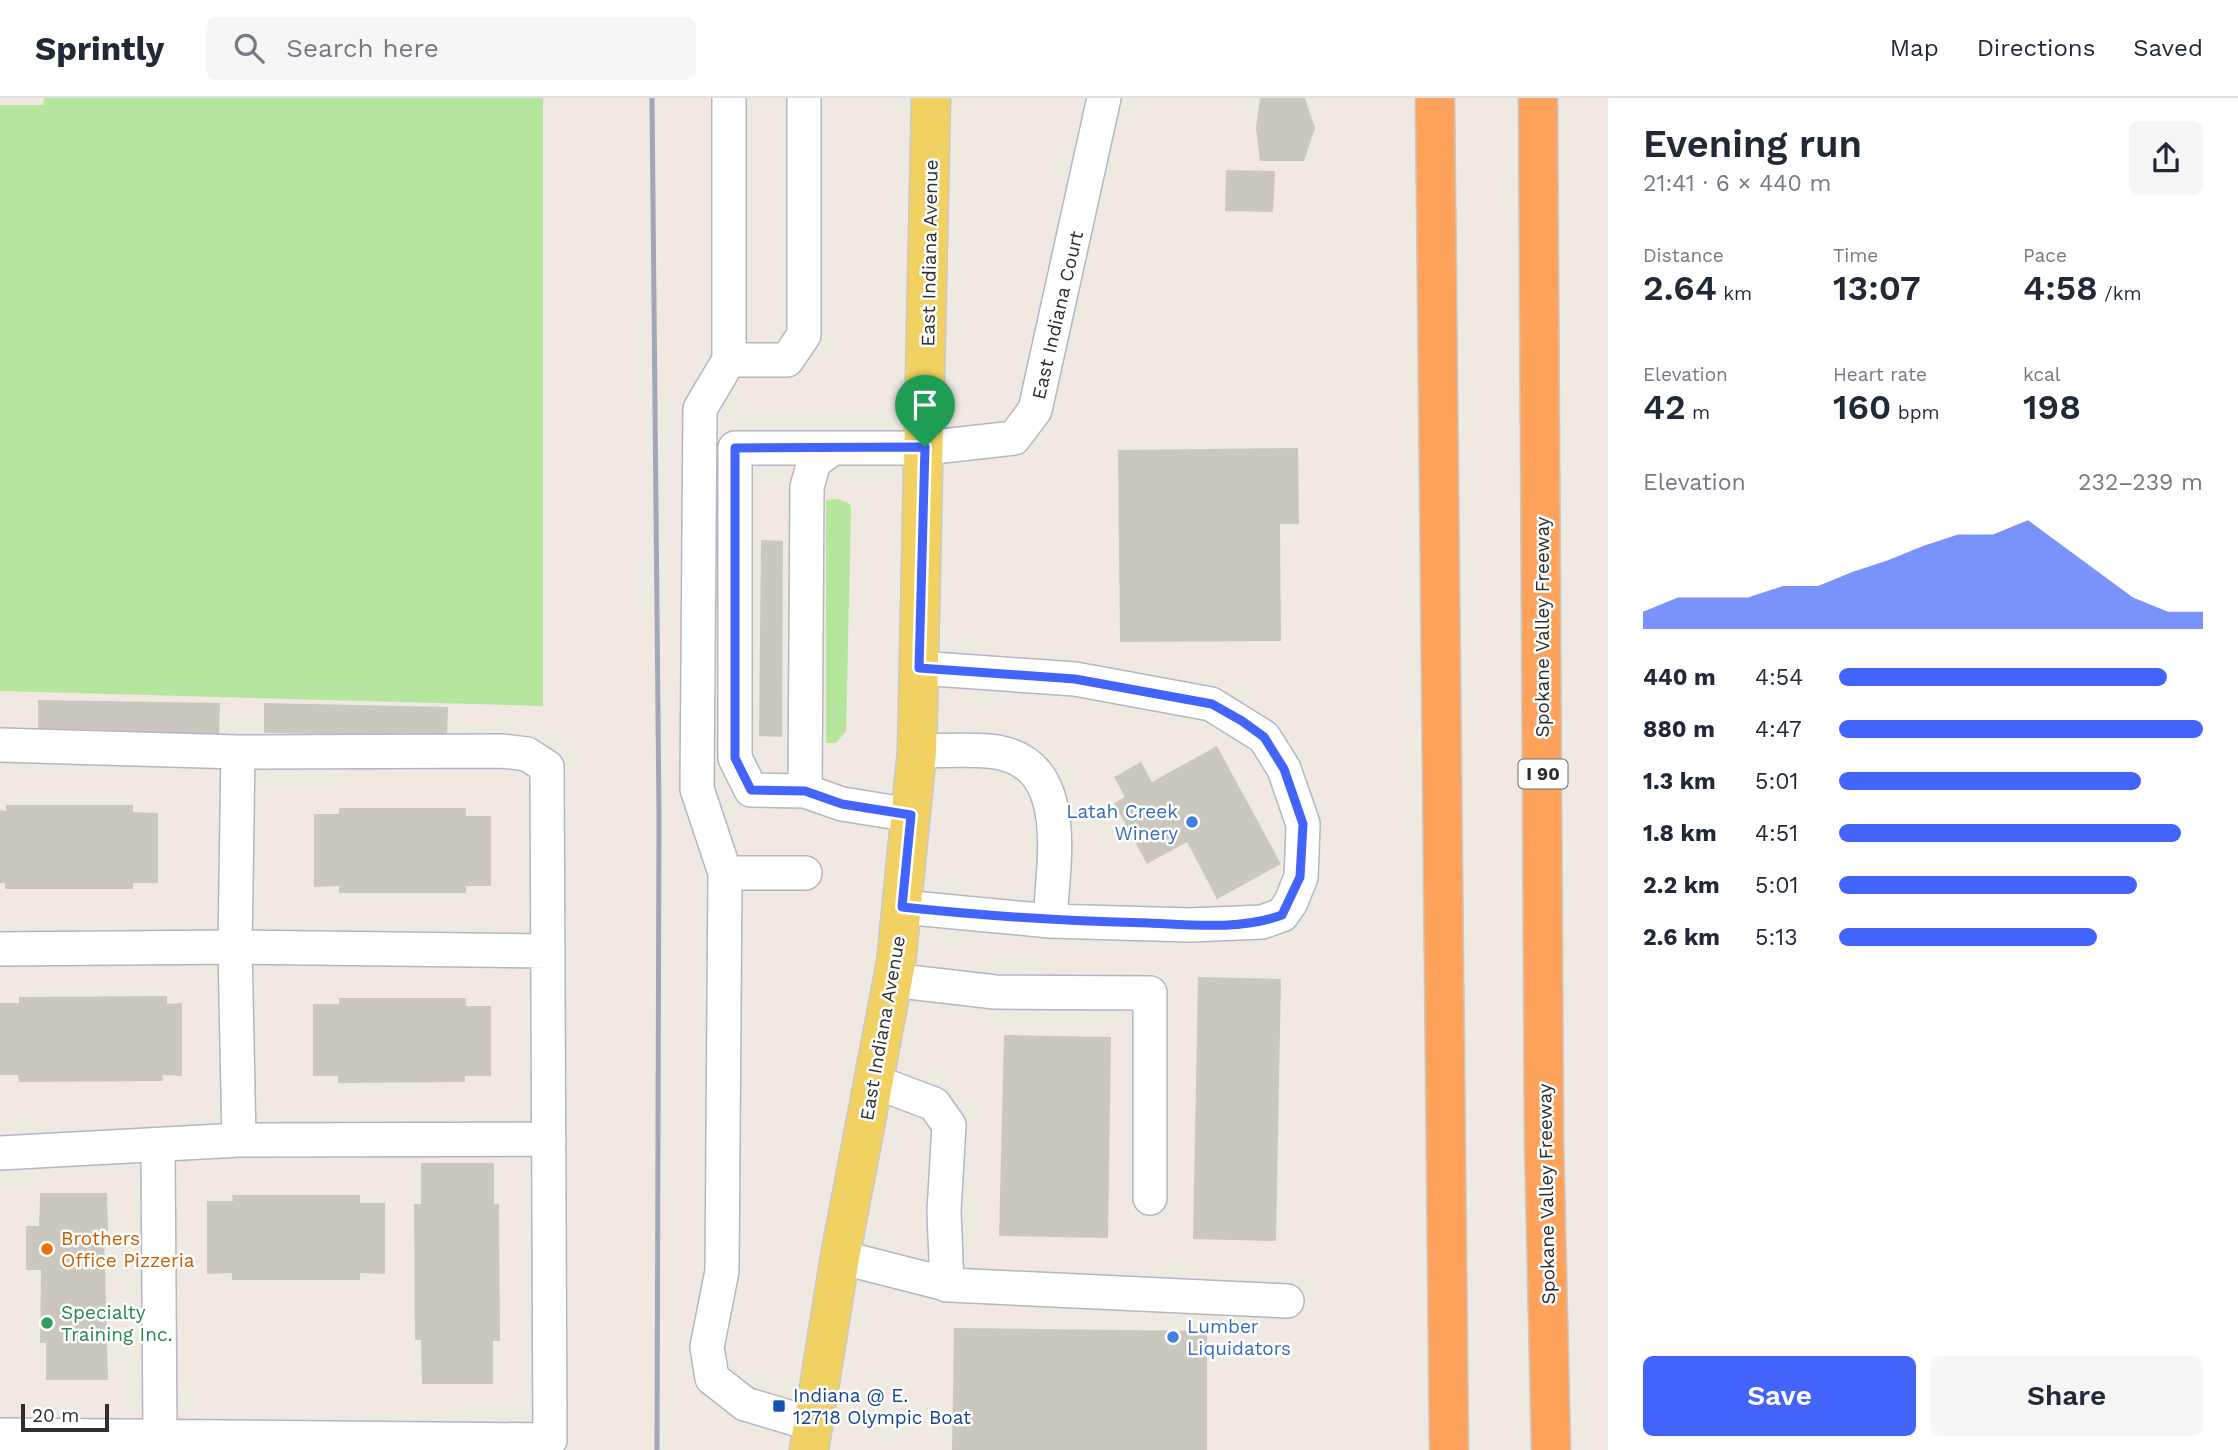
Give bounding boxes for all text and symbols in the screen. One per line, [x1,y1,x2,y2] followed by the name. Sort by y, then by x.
[206,17,696,80] search box
[35,29,164,68] text: Sprintly
[230,29,268,67] icon: search
[286,33,439,63] text: Search here
[1890,34,1939,62] text: Map
[1977,34,2095,62] text: Directions
[2133,34,2203,62] text: Saved
[2129,121,2203,195] button: share
[1643,122,1862,166] text: Evening run
[916,159,943,347] street label: East Indiana Avenue
[1643,170,1831,197] text: 21:41 · 6 × 440 m
[1027,229,1088,402] street label: East Indiana Court
[1643,244,1724,267] text: Distance
[1833,244,1878,267] text: Time
[2023,244,2067,267] text: Pace
[1643,267,1717,309] text: 2.64
[1833,267,1921,309] text: 13:07
[2023,267,2098,309] text: 4:58
[1717,282,1752,305] text: km
[2098,282,2142,305] text: /km
[1643,363,1728,386] text: Elevation
[1833,363,1927,386] text: Heart rate
[2023,363,2061,386] text: kcal
[895,375,955,447] pin
[906,386,944,424] icon: arrive
[1643,386,1686,428] text: 42
[1833,386,1891,428] text: 160
[2023,386,2081,428] text: 198
[1686,401,1710,424] text: m
[1891,401,1940,424] text: bpm
[1643,469,1746,496] text: Elevation
[2078,469,2203,496] text: 232–239 m
[1531,516,1554,737] street label: Spokane Valley Freeway
[1643,664,1716,691] text: 440 m
[1755,664,1803,691] text: 4:54
[1643,716,1715,743] text: 880 m
[1755,716,1802,743] text: 4:47
[1518,760,1568,788] road number: I 90
[1643,768,1716,795] text: 1.3 km
[1755,768,1798,795] text: 5:01
[1066,800,1178,845] place label: Latah Creek Winery
[1184,814,1200,830] marker: Latah Creek Winery
[1643,820,1717,847] text: 1.8 km
[1755,820,1798,847] text: 4:51
[1643,872,1720,899] text: 2.2 km
[1755,872,1798,899] text: 5:01
[1643,924,1720,951] text: 2.6 km
[1755,924,1798,951] text: 5:13
[855,934,910,1122] street label: East Indiana Avenue
[1533,1083,1560,1305] street label: Spokane Valley Freeway
[61,1227,195,1272] place label: Brothers Office Pizzeria
[39,1241,55,1257] marker: Brothers Office Pizzeria
[61,1301,173,1346] place label: Specialty Training Inc.
[39,1315,55,1331] marker: Specialty Training Inc.
[1187,1315,1291,1360] place label: Lumber Liquidators
[1165,1329,1181,1345] marker: Lumber Liquidators
[1643,1356,1916,1436] button: Save
[1930,1356,2203,1436] button: Share
[793,1384,971,1429] place label: Indiana @ E. 12718 Olympic Boat
[771,1398,787,1414] marker: Indiana @ E. 12718 Olympic Boat
[21,1401,108,1433] scale bar
[32,1404,79,1427] text: 20 m

